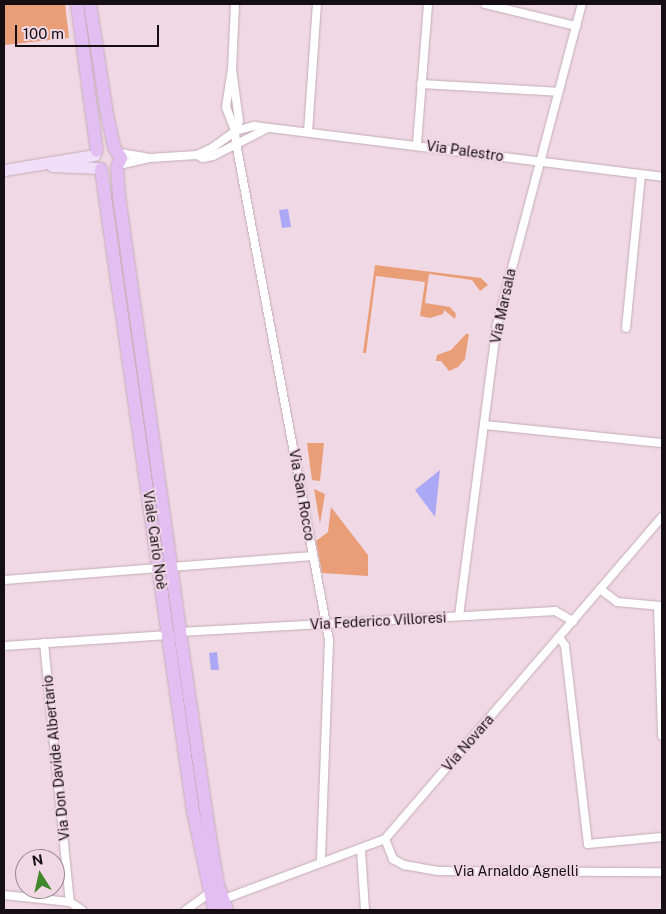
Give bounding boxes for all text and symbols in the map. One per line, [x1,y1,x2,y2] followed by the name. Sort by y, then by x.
[18,15,161,47] scale bar
[23,25,64,42] text: 100 m
[425,137,505,165] street label: Via Palestro
[487,267,519,345] street label: Via Marsala
[286,448,318,542] street label: Via San Rocco
[140,489,170,591] street label: Viale Carlo Noè
[309,609,447,633] street label: Via Federico Villoresi
[39,674,73,842] street label: Via Don Davide Albertario
[439,711,497,775] street label: Via Novara
[15,849,65,899] north arrow
[31,851,44,869] text: N
[454,863,578,879] street label: Via Arnaldo Agnelli

